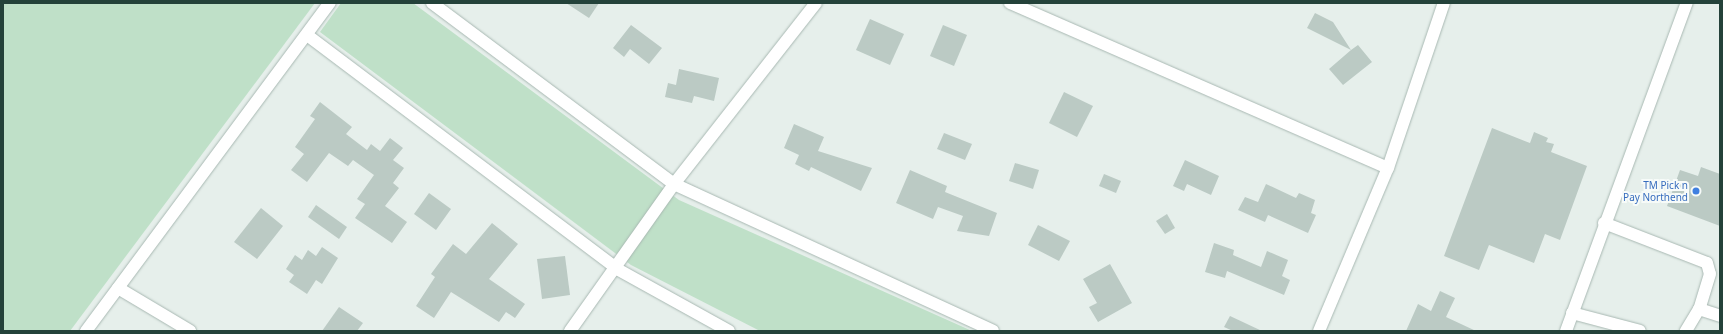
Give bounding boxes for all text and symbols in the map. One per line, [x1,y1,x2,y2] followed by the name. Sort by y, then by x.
[1623,179,1688,202] place label: TM Pick n Pay Northend
[1691,186,1701,196] marker: TM Pick n Pay Northend

